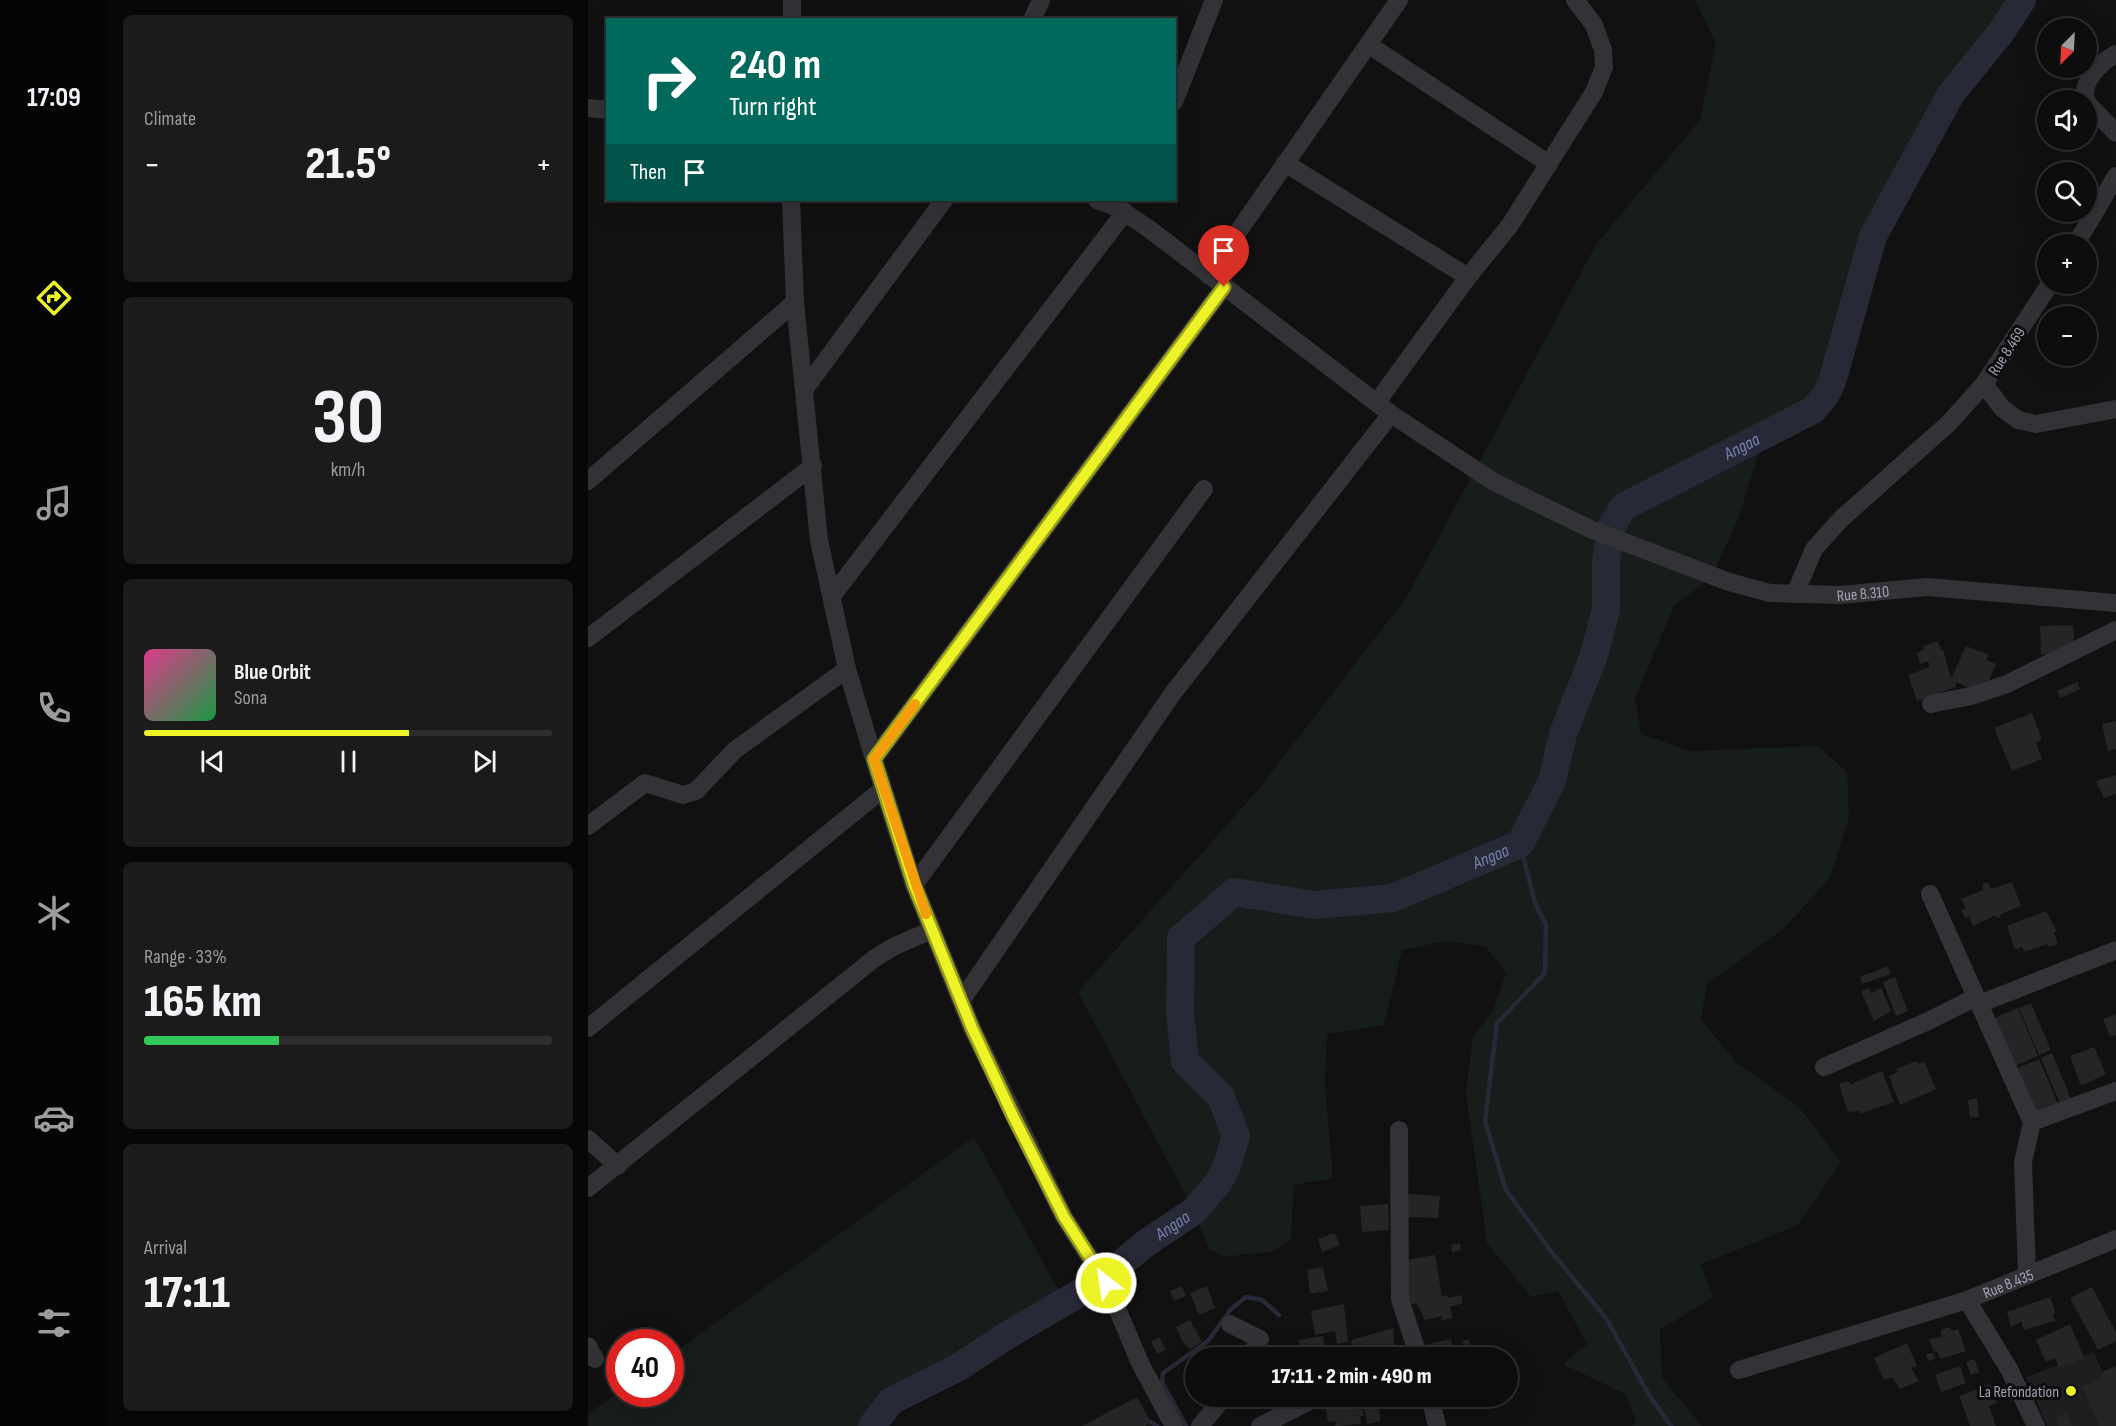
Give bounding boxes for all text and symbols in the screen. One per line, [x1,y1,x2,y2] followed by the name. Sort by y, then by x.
[2037,18,2097,78] north arrow
[2037,18,2097,366] map controls
[729,40,821,91] text: 240 m
[630,42,708,120] icon: right
[27,82,81,114] text: 17:09
[2037,90,2097,150] button: sound
[729,91,816,123] text: Turn right
[144,107,196,131] text: Climate
[305,137,391,192] text: 21.5°
[144,145,160,185] text: −
[536,145,552,185] text: +
[678,156,711,189] icon: arrive
[630,159,666,186] text: Then
[2037,162,2097,222] button: search
[1198,225,1249,287] pin
[1207,234,1240,267] icon: arrive
[2037,234,2097,294] button: +
[33,277,75,319] icon: directions
[2037,306,2097,366] button: −
[1985,324,2030,379] street label: Rue 8.469
[312,372,384,465] text: 30
[1720,429,1764,465] water label: Angaa
[331,458,365,482] text: km/h
[33,482,75,524] icon: music
[1836,583,1890,606] street label: Rue 8.310
[234,659,311,686] text: Blue Orbit
[234,686,267,710] text: Sona
[33,687,75,729] icon: phone
[196,745,229,778] icon: previous
[332,745,365,778] icon: pause
[468,745,501,778] icon: next
[1469,840,1513,874] water label: Angaa
[33,892,75,934] icon: climate
[144,945,227,969] text: Range · 33%
[144,975,262,1030] text: 165 km
[33,1097,75,1139] icon: car
[1150,1206,1195,1245] water label: Angaa
[144,1236,187,1260] text: Arrival
[1074,1251,1138,1315] position arrow
[144,1266,230,1321] text: 17:11
[1980,1266,2037,1303] street label: Rue 8.435
[33,1302,75,1344] icon: filters
[606,1329,684,1407] speed limit sign: 40
[1272,1363,1431,1390] text: 17:11 · 2 min · 490 m
[1979,1383,2059,1402] place label: La Refondation
[2064,1384,2078,1398] marker: La Refondation

